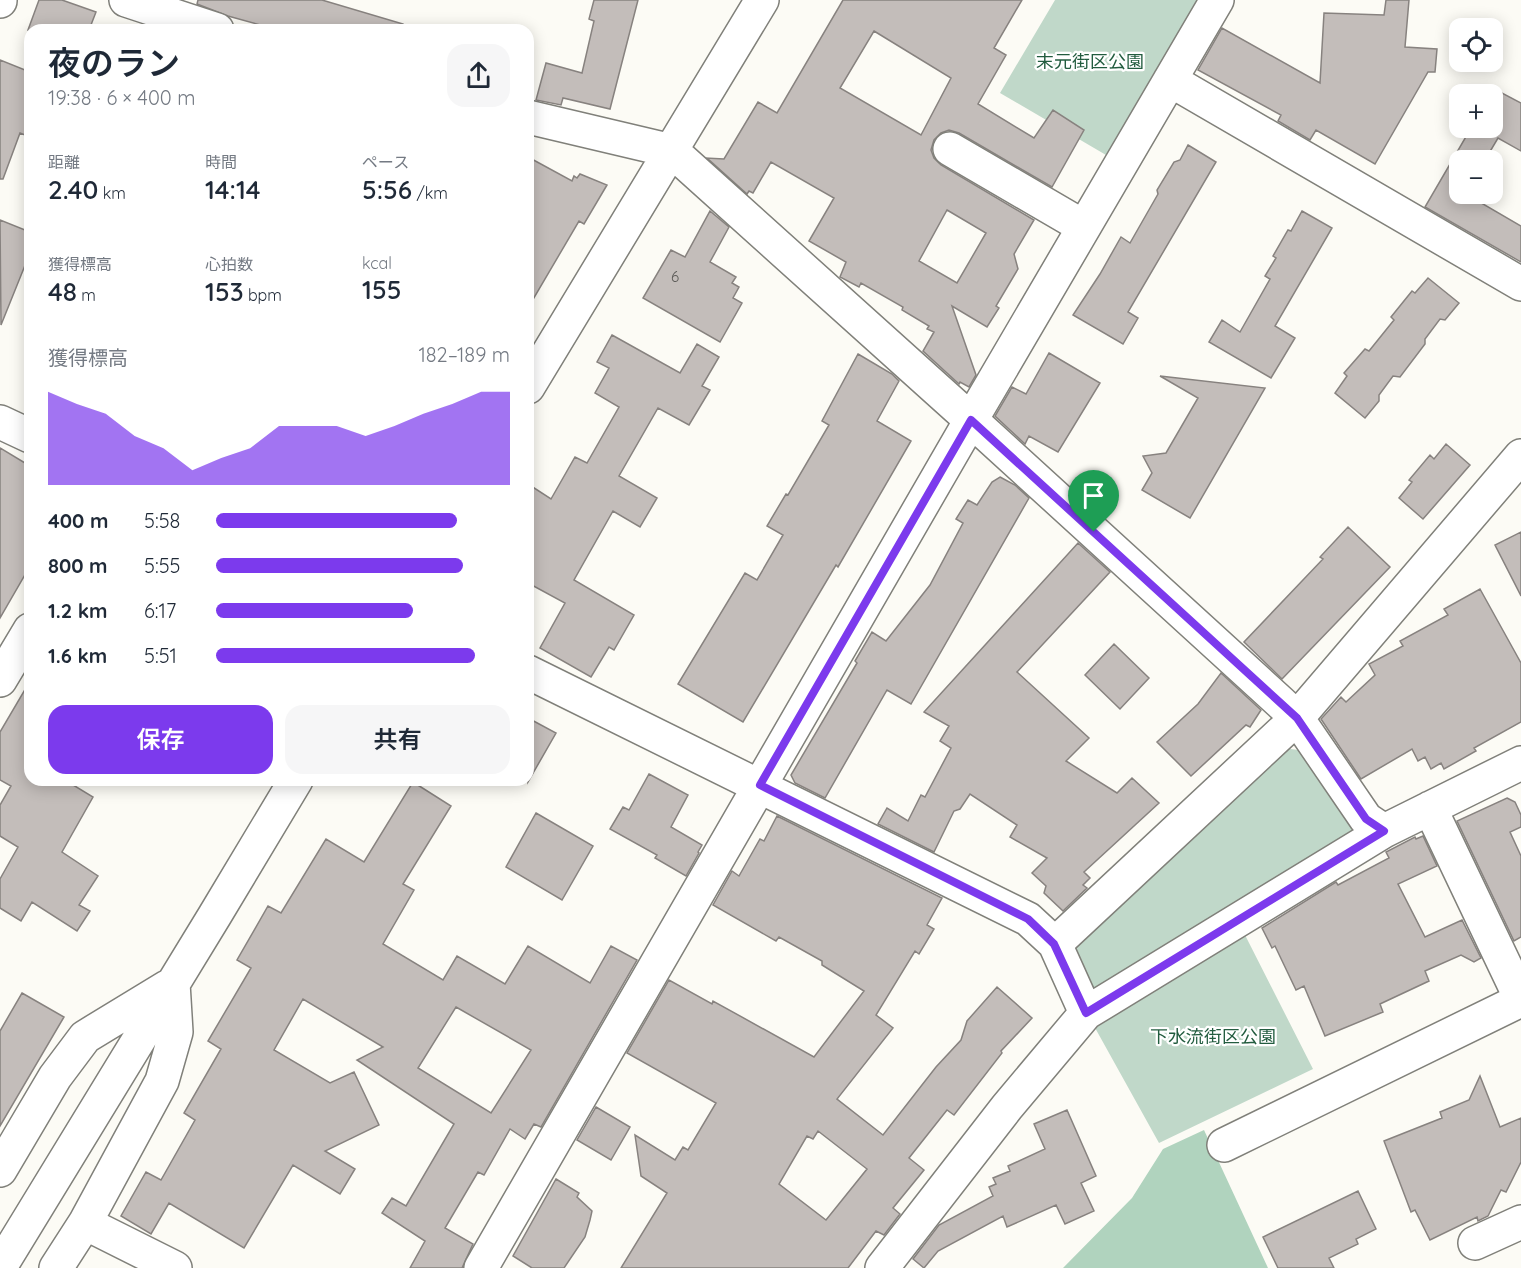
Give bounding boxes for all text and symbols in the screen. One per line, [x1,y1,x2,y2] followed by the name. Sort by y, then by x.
[1449,18,1503,204] map controls
[1449,18,1503,72] button: locate
[48,42,180,83] text: 夜のラン
[447,44,510,107] button: share
[1036,50,1144,73] park label: 末元街区公園
[1449,84,1503,138] button: +
[48,85,195,110] text: 19:38 · 6 × 400 m
[1449,150,1503,204] button: −
[48,152,80,172] text: 距離
[205,152,237,172] text: 時間
[362,152,409,172] text: ペース
[48,173,98,206] text: 2.40
[205,173,261,206] text: 14:14
[362,173,412,206] text: 5:56
[98,183,126,203] text: km
[412,183,448,203] text: /km
[362,253,392,273] text: kcal
[48,254,112,274] text: 獲得標高
[205,254,253,274] text: 心拍数
[671,267,679,286] house number: 6
[362,273,401,306] text: 155
[48,275,77,308] text: 48
[205,275,244,308] text: 153
[77,285,96,305] text: m
[244,285,282,305] text: bpm
[418,342,510,367] text: 182–189 m
[48,345,128,370] text: 獲得標高
[1068,470,1119,532] pin
[1077,479,1110,512] icon: arrive
[48,508,108,533] text: 400 m
[144,508,180,533] text: 5:58
[48,553,108,578] text: 800 m
[144,553,180,578] text: 5:55
[48,598,108,623] text: 1.2 km
[144,598,176,623] text: 6:17
[48,643,107,668] text: 1.6 km
[144,643,177,668] text: 5:51
[48,705,273,774] button: 保存
[285,705,510,774] button: 共有
[1150,1025,1276,1048] park label: 下水流街区公園

